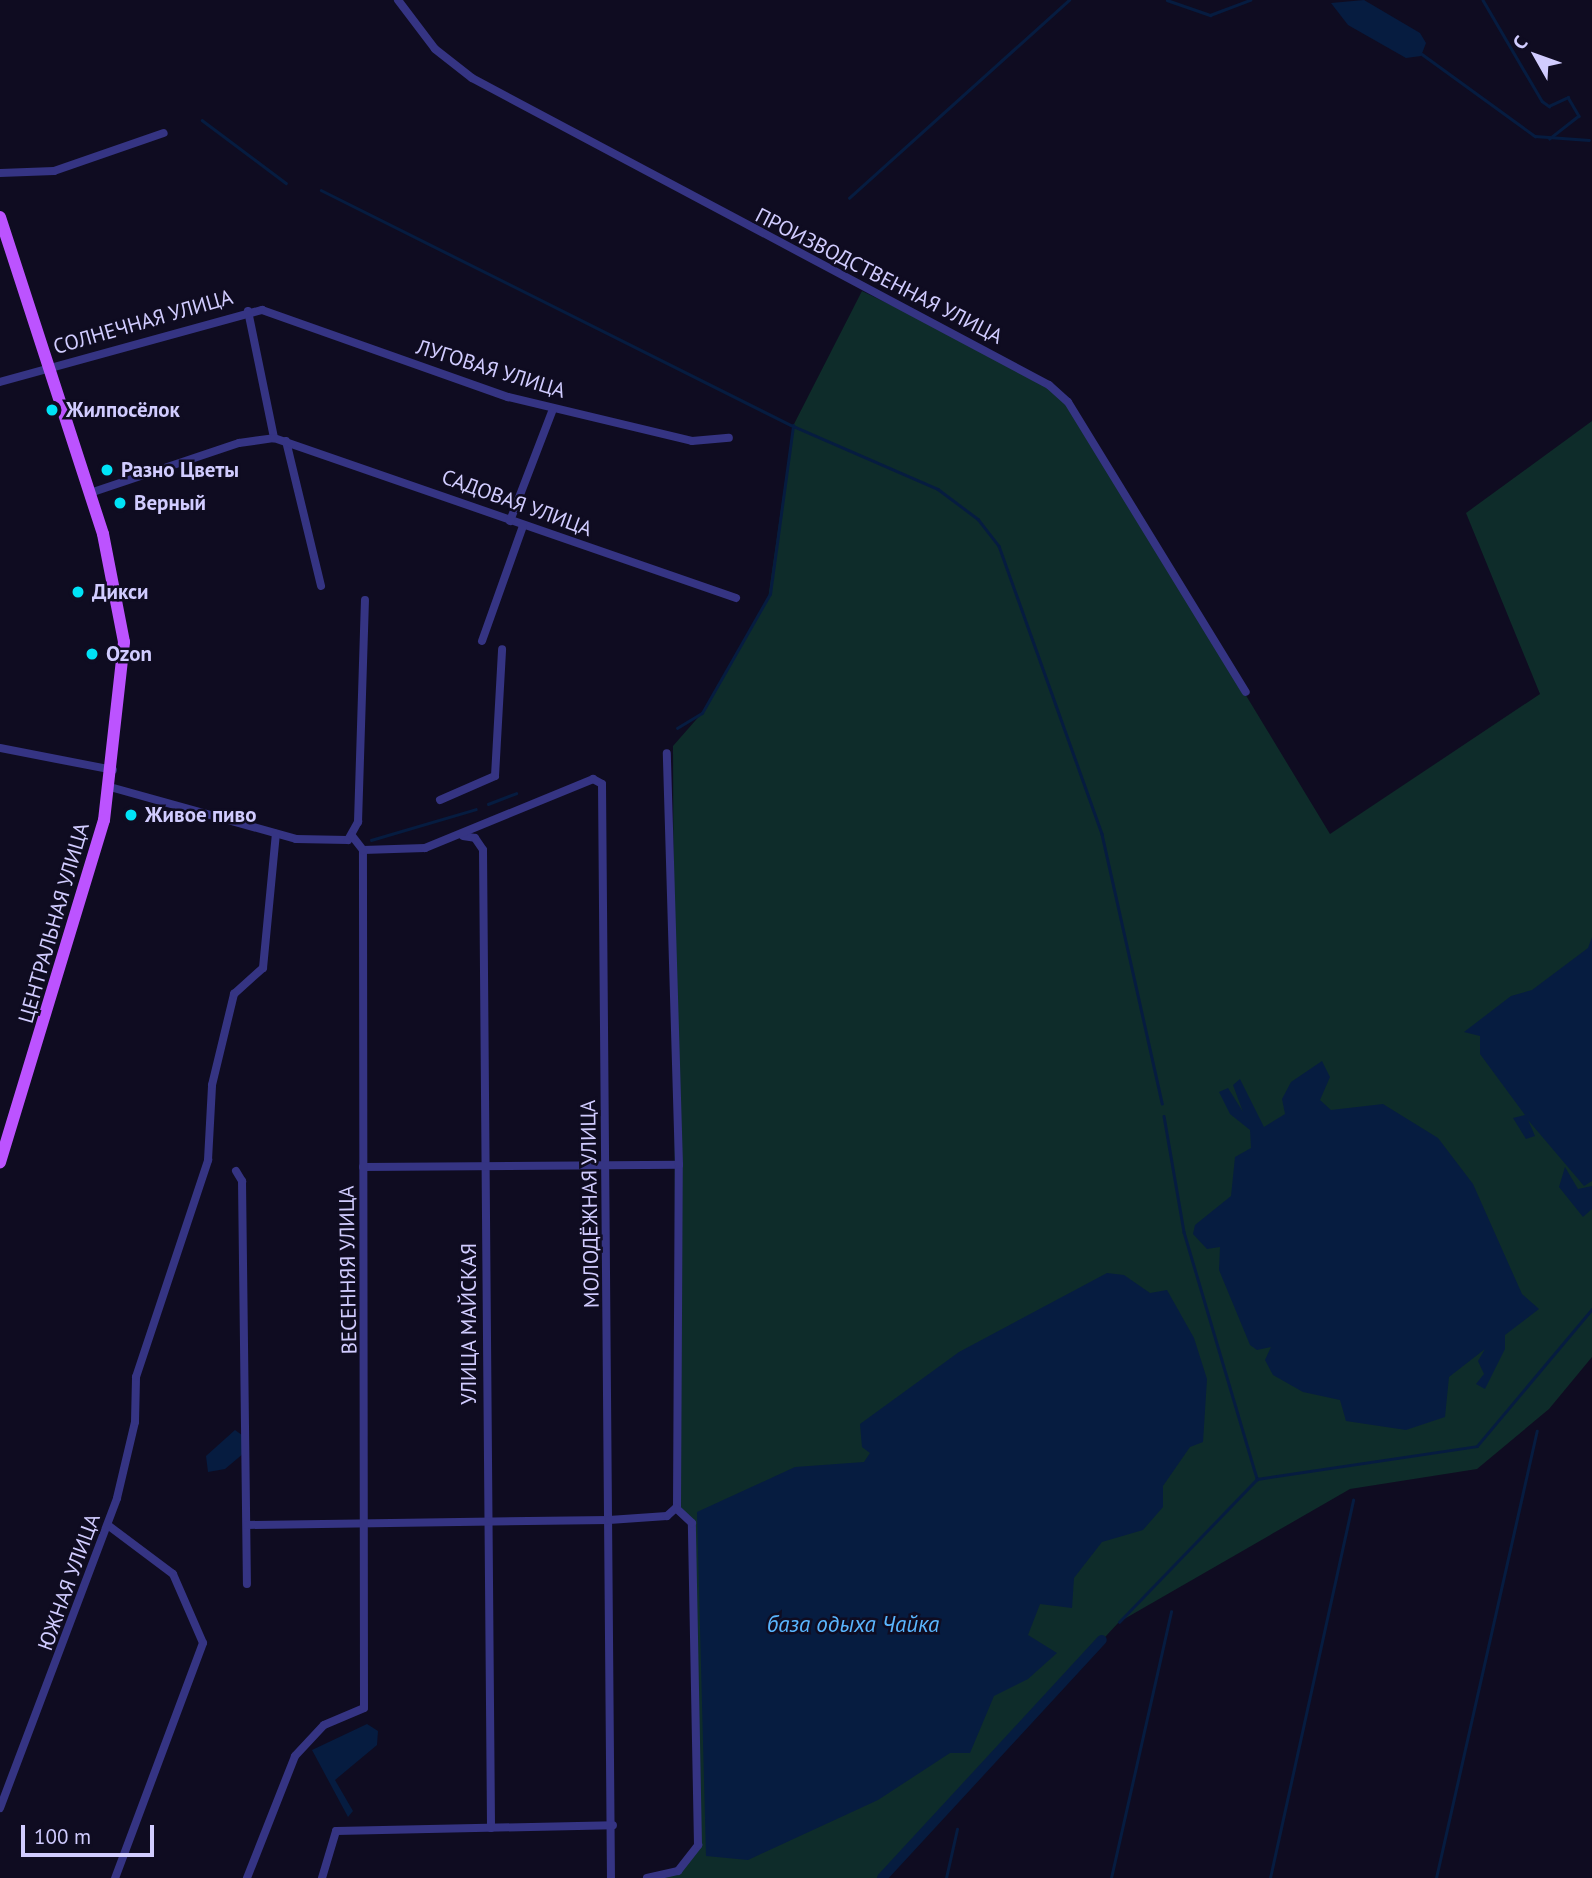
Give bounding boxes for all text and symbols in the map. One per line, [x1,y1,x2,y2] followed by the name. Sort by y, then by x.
[1501,21,1571,91] north arrow
[1507,31,1533,54] text: С
[751,202,1007,350] street label: ПРОИЗВОДСТВЕННАЯ УЛИЦА
[50,284,236,360] street label: СОЛНЕЧНАЯ УЛИЦА
[413,334,569,404] street label: ЛУГОВАЯ УЛИЦА
[66,397,180,423] place label: Жилпосёлок
[44,402,60,418] marker: Жилпосёлок
[121,457,239,483] place label: Разно Цветы
[99,462,115,478] marker: Разно Цветы
[438,464,596,542] street label: САДОВАЯ УЛИЦА
[134,490,206,516] place label: Верный
[112,495,128,511] marker: Верный
[92,579,148,605] place label: Дикси
[70,584,86,600] marker: Дикси
[106,641,152,667] place label: Ozon
[84,646,100,662] marker: Ozon
[145,802,256,828] place label: Живое пиво
[123,807,139,823] marker: Живое пиво
[13,820,95,1026] street label: ЦЕНТРАЛЬНАЯ УЛИЦА
[576,1099,604,1309] street label: МОЛОДЁЖНАЯ УЛИЦА
[334,1185,362,1355] street label: ВЕСЕННЯЯ УЛИЦА
[456,1243,482,1405] street label: УЛИЦА МАЙСКАЯ
[32,1510,106,1654] street label: ЮЖНАЯ УЛИЦА
[767,1610,939,1638] water label: база одыха Чайка
[24,1812,158,1856] scale bar
[34,1823,91,1850] text: 100 m

